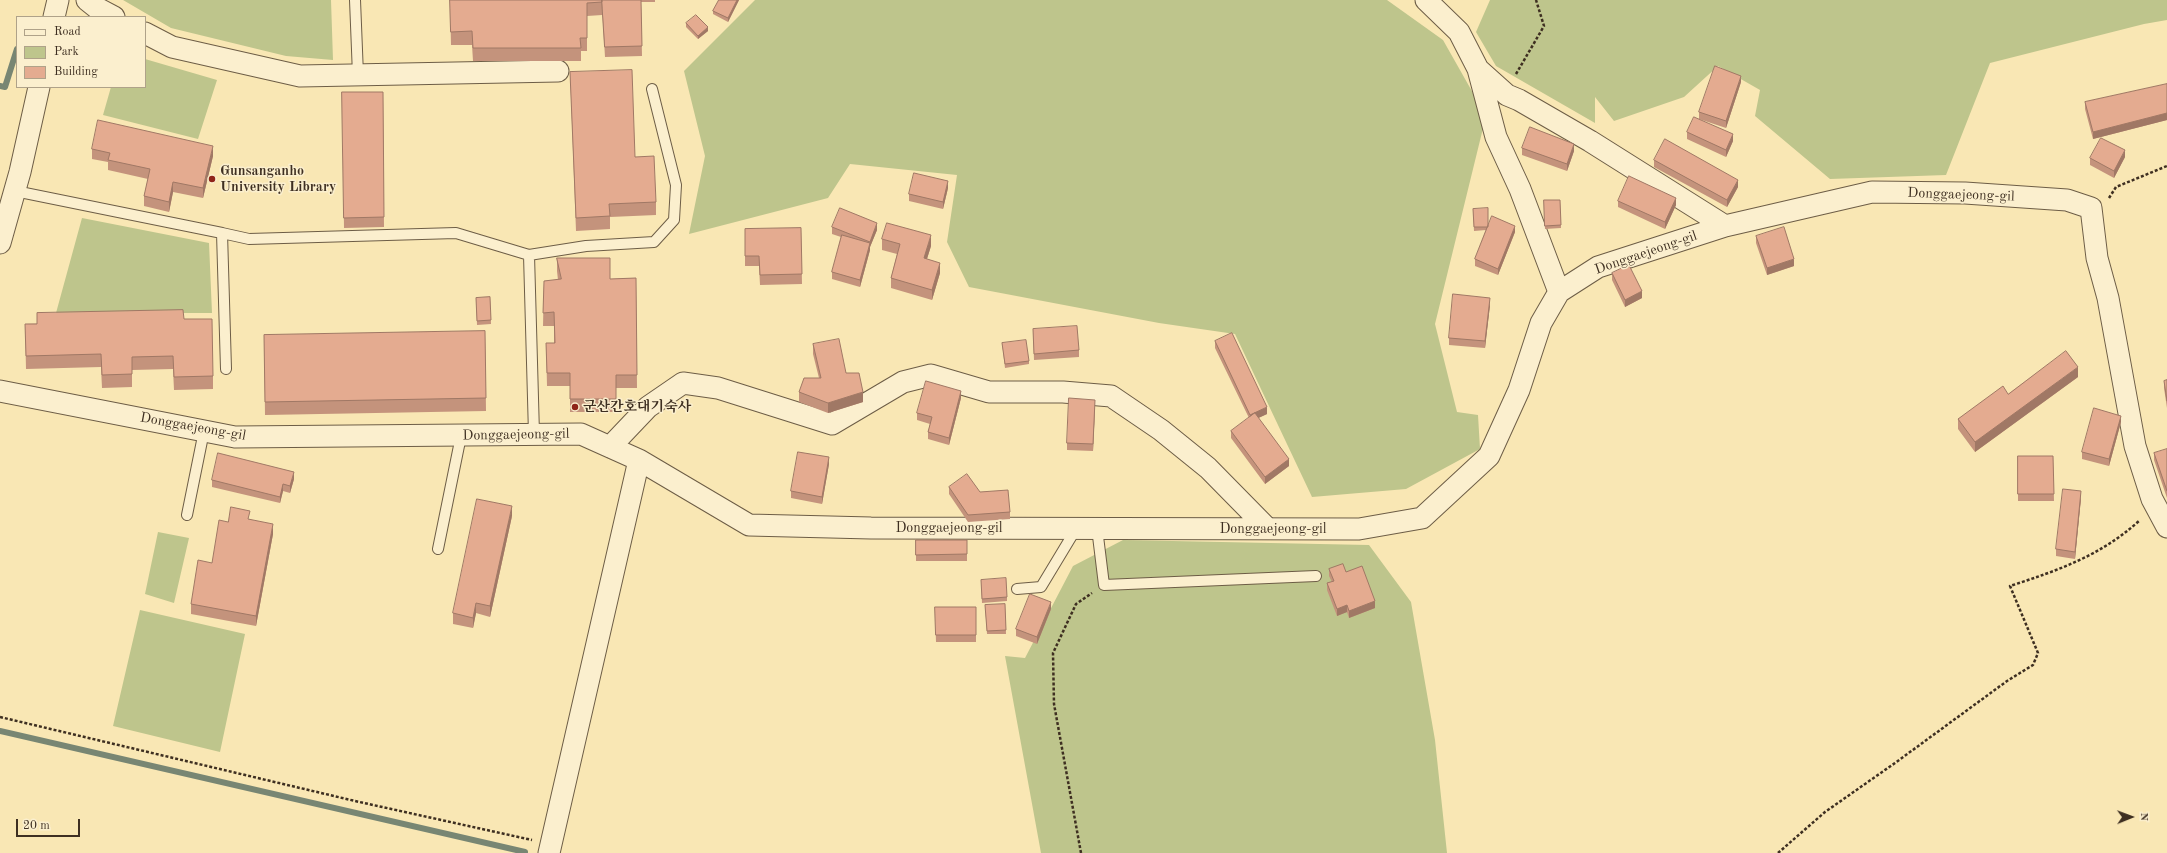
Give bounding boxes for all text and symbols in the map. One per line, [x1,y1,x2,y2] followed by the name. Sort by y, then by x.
[16,16,146,88] legend
[54,26,81,38] text: Road
[54,46,79,58] text: Park
[54,66,98,78] text: Building
[220,163,336,196] place label: Gunsanganho University Library
[207,174,217,184] marker: Gunsanganho University Library
[1907,185,2015,205] street label: Donggaejeong-gil
[1593,228,1699,278] street label: Donggaejeong-gil
[583,399,691,415] place label: 군산간호대기숙사
[570,402,580,412] marker: 군산간호대기숙사
[139,409,247,445] street label: Donggaejeong-gil
[462,426,570,444] street label: Donggaejeong-gil
[895,520,1003,536] street label: Donggaejeong-gil
[1219,521,1327,537] street label: Donggaejeong-gil
[2111,797,2151,837] north arrow
[18,811,82,837] scale bar
[2138,812,2149,821] text: N
[23,820,50,832] text: 20 m

